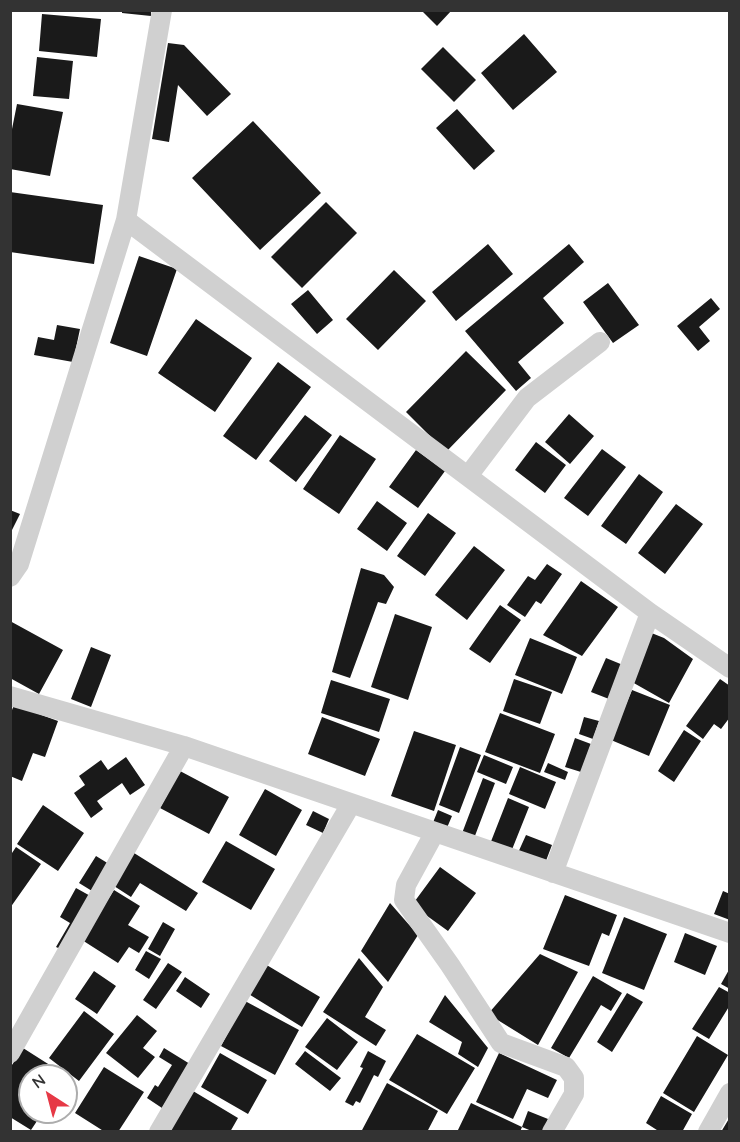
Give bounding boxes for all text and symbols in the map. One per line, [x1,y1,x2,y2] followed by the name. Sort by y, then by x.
[18,1064,78,1124] north arrow
[28,1070,49,1093] text: N

